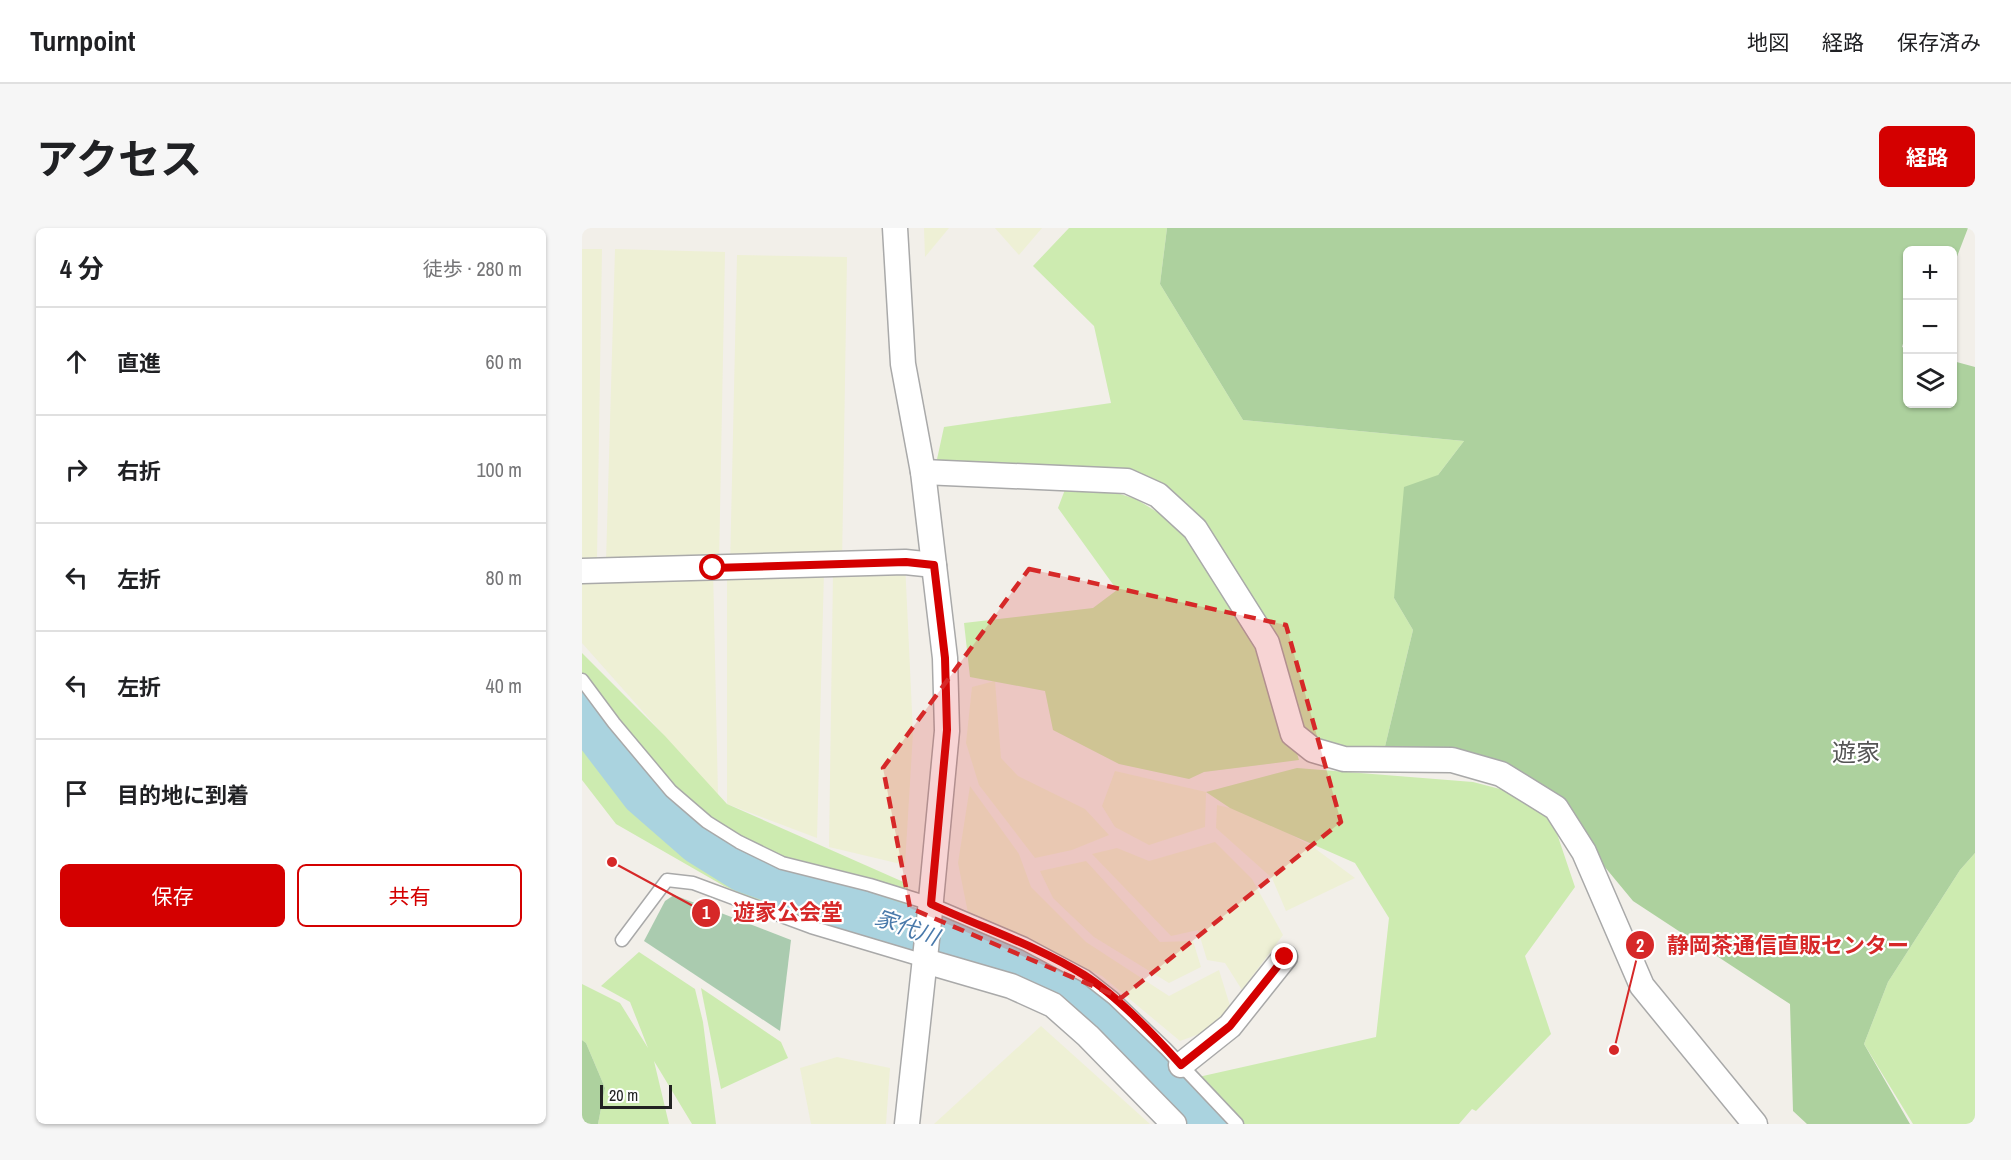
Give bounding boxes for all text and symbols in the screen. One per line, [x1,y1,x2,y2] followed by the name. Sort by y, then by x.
[30,22,135,60] text: Turnpoint
[1747,28,1789,57] text: 地図
[1822,28,1864,57] text: 経路
[1897,28,1981,57] text: 保存済み
[1879,126,1975,187] button: 経路
[36,131,202,187] text: アクセス
[1903,246,1957,408] map controls
[1903,246,1957,300] button: +
[60,251,104,286] text: 4 分
[423,255,522,282] text: 徒歩 · 280 m
[1903,300,1957,354] button: −
[60,345,93,378] icon: ahead
[117,348,161,378] text: 直進
[486,348,522,375] text: 60 m
[1903,354,1957,408] button: layers
[60,453,93,486] icon: right
[117,456,161,486] text: 右折
[476,456,522,483] text: 100 m
[699,554,725,580] route start
[60,561,93,594] icon: left
[117,564,161,594] text: 左折
[486,564,522,591] text: 80 m
[60,669,93,702] icon: left
[117,672,161,702] text: 左折
[486,672,522,699] text: 40 m
[1832,736,1880,768] district label: 遊家
[60,777,93,810] icon: arrive
[117,780,249,810] text: 目的地に到着
[60,864,285,927] button: 保存
[297,864,522,927] button: 共有
[691,893,855,933] callout: 遊家公会堂
[733,897,843,927] text: 遊家公会堂
[702,900,711,925] text: 1
[871,902,945,953] water label: 家代川
[1625,925,1921,965] callout: 静岡茶通信直販センター
[1667,930,1909,960] text: 静岡茶通信直販センター
[1636,933,1644,958] text: 2
[1271,943,1297,969] route end
[600,1082,672,1110] scale bar
[609,1084,638,1106] text: 20 m

